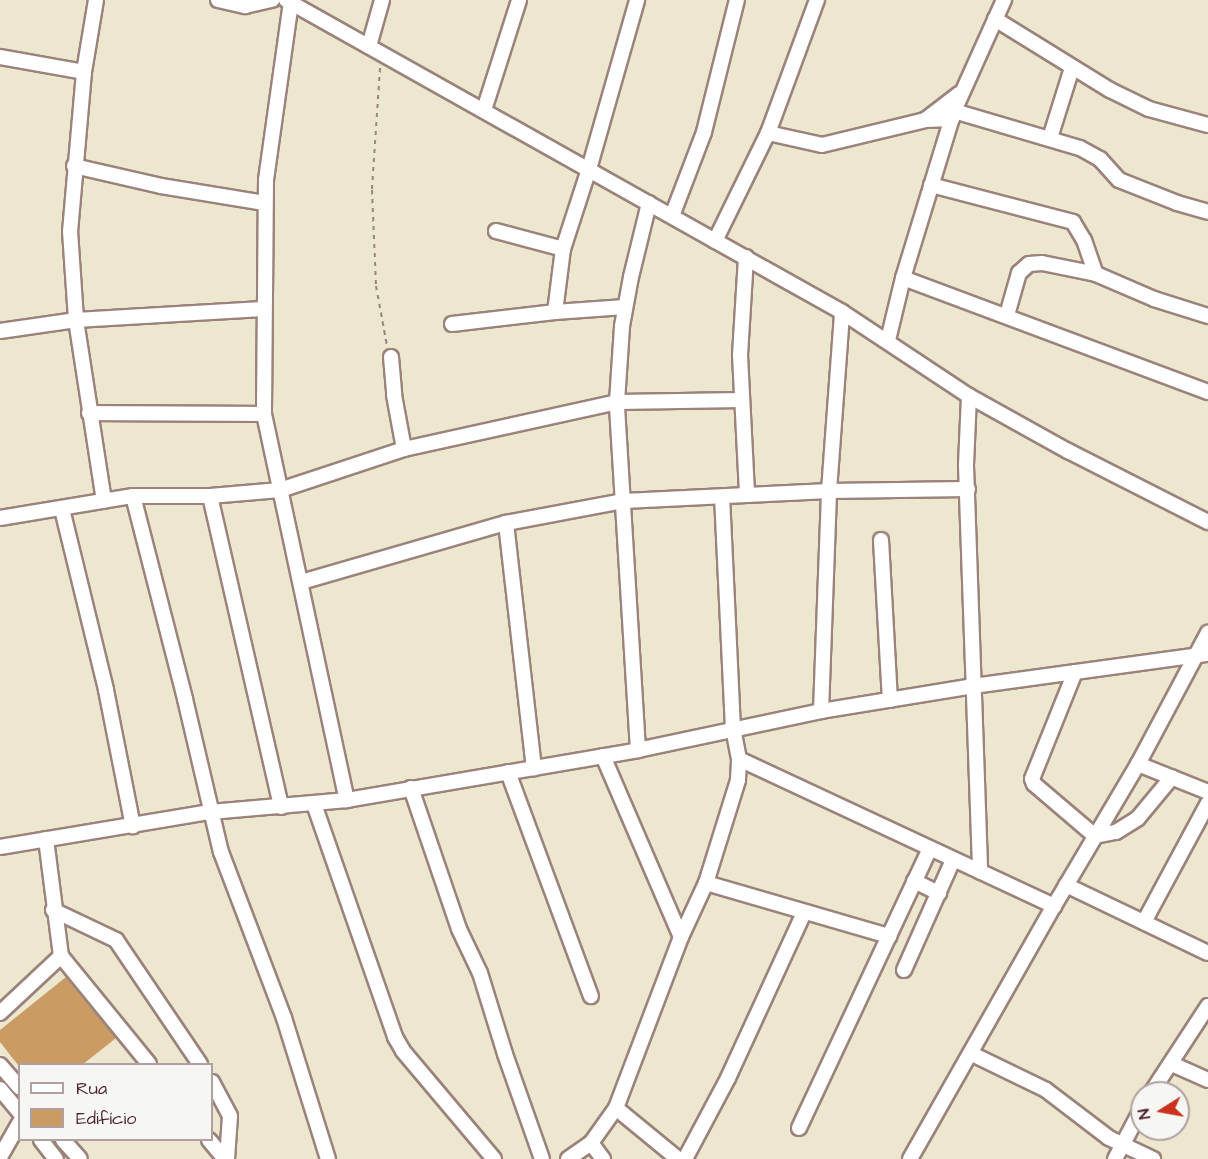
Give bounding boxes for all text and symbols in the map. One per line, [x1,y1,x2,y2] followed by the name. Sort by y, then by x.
[18,1063,213,1141] legend
[76,1076,107,1101] text: Rua
[1130,1081,1190,1141] north arrow
[76,1106,136,1131] text: Edifício
[1133,1107,1156,1121] text: N

